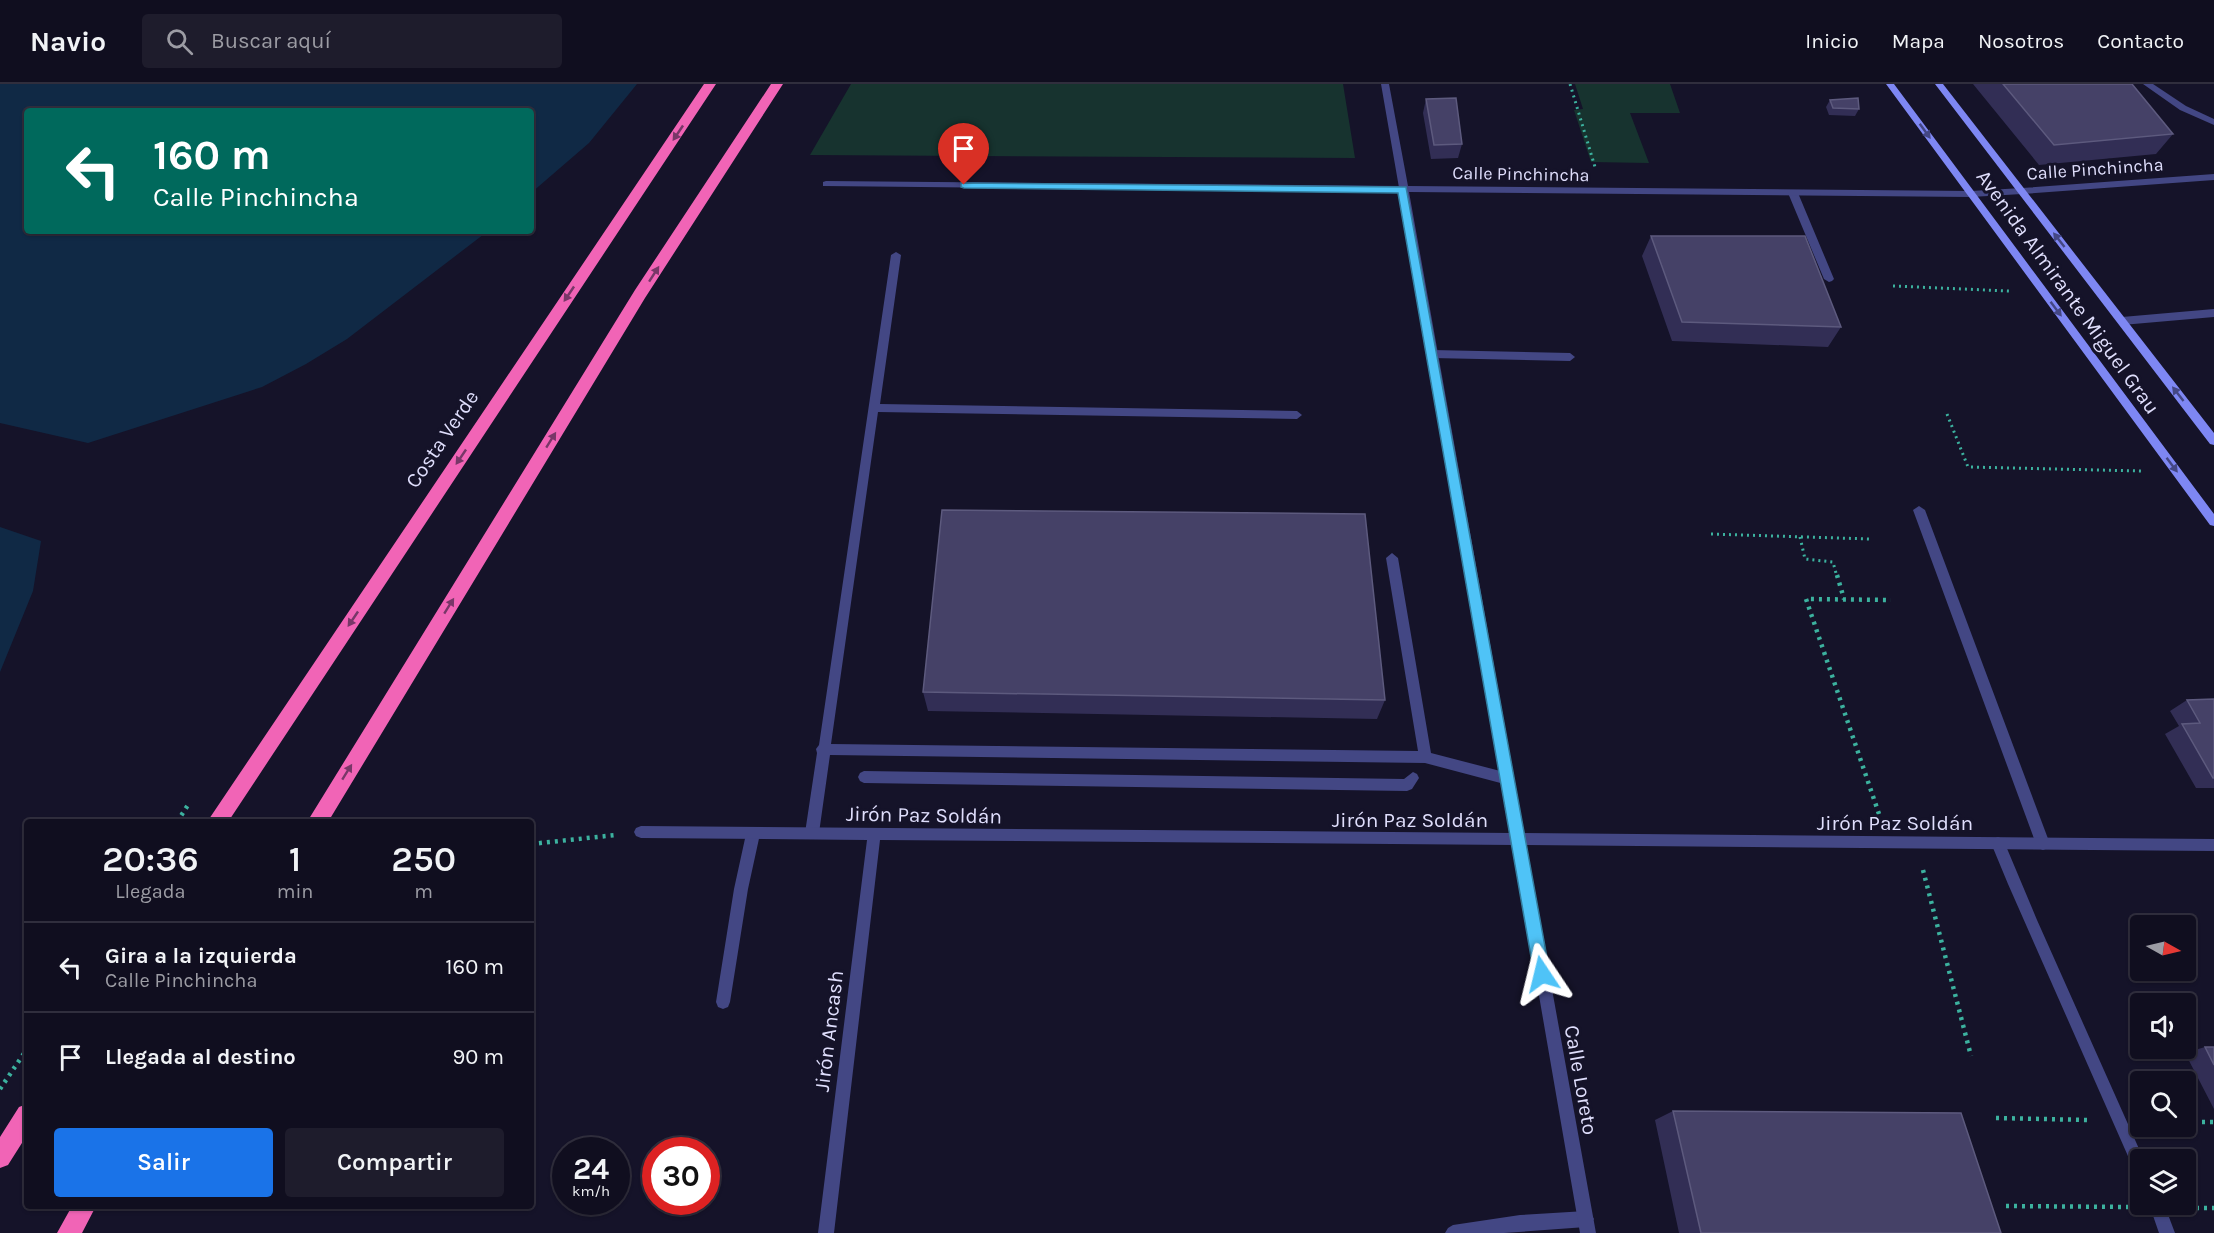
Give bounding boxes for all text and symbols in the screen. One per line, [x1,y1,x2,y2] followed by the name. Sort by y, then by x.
[142,14,562,68] search box
[30,25,106,58] text: Navio
[163,25,196,58] icon: search
[211,28,331,54] text: Buscar aquí
[1805,29,1859,53] text: Inicio
[1892,29,1945,53] text: Mapa
[1978,29,2064,53] text: Nosotros
[2097,29,2184,53] text: Contacto
[938,123,989,185] pin
[1919,123,1931,139] one-way arrow
[672,124,684,140] one-way arrow
[153,130,271,180] text: 160 m
[54,132,132,210] icon: left
[947,132,980,165] icon: arrive
[2026,153,2164,185] street label: Calle Pinchincha
[1452,162,1590,186] street label: Calle Pinchincha
[1971,165,2165,419] street label: Avenida Almirante Miguel Grau
[153,181,359,213] text: Calle Pinchincha
[2053,232,2066,248] one-way arrow
[648,266,659,282] one-way arrow
[563,286,575,302] one-way arrow
[2049,301,2061,316] one-way arrow
[401,386,483,492] street label: Costa Verde
[2173,387,2185,402] one-way arrow
[546,432,557,448] one-way arrow
[455,448,467,464] one-way arrow
[2165,458,2177,473] one-way arrow
[444,598,455,614] one-way arrow
[348,611,359,627] one-way arrow
[342,764,353,780] one-way arrow
[846,802,1002,828] street label: Jirón Paz Soldán
[1332,808,1488,832] street label: Jirón Paz Soldán
[1817,811,1973,835] street label: Jirón Paz Soldán
[102,838,199,880] text: 20:36
[289,838,301,880] text: 1
[391,838,456,880] text: 250
[115,880,186,903] text: Llegada
[277,880,313,903] text: min
[414,880,433,903] text: m
[2130,915,2196,981] north arrow
[2130,915,2196,1215] map controls
[1510,942,1574,1006] position arrow
[105,943,297,969] text: Gira a la izquierda
[54,951,87,984] icon: left
[445,954,504,980] text: 160 m
[105,969,257,992] text: Calle Pinchincha
[810,969,848,1093] street label: Jirón Ancash
[2130,993,2196,1059] button: sound
[1560,1023,1602,1137] street label: Calle Loreto
[54,1041,87,1074] icon: arrive
[105,1044,296,1070] text: Llegada al destino
[452,1044,504,1070] text: 90 m
[2130,1071,2196,1137] button: search
[54,1128,273,1197] button: Salir
[285,1128,504,1197] button: Compartir
[642,1137,720,1215] speed limit sign: 30
[2130,1149,2196,1215] button: layers
[573,1151,609,1187] text: 24
[572,1182,610,1200] text: km/h

